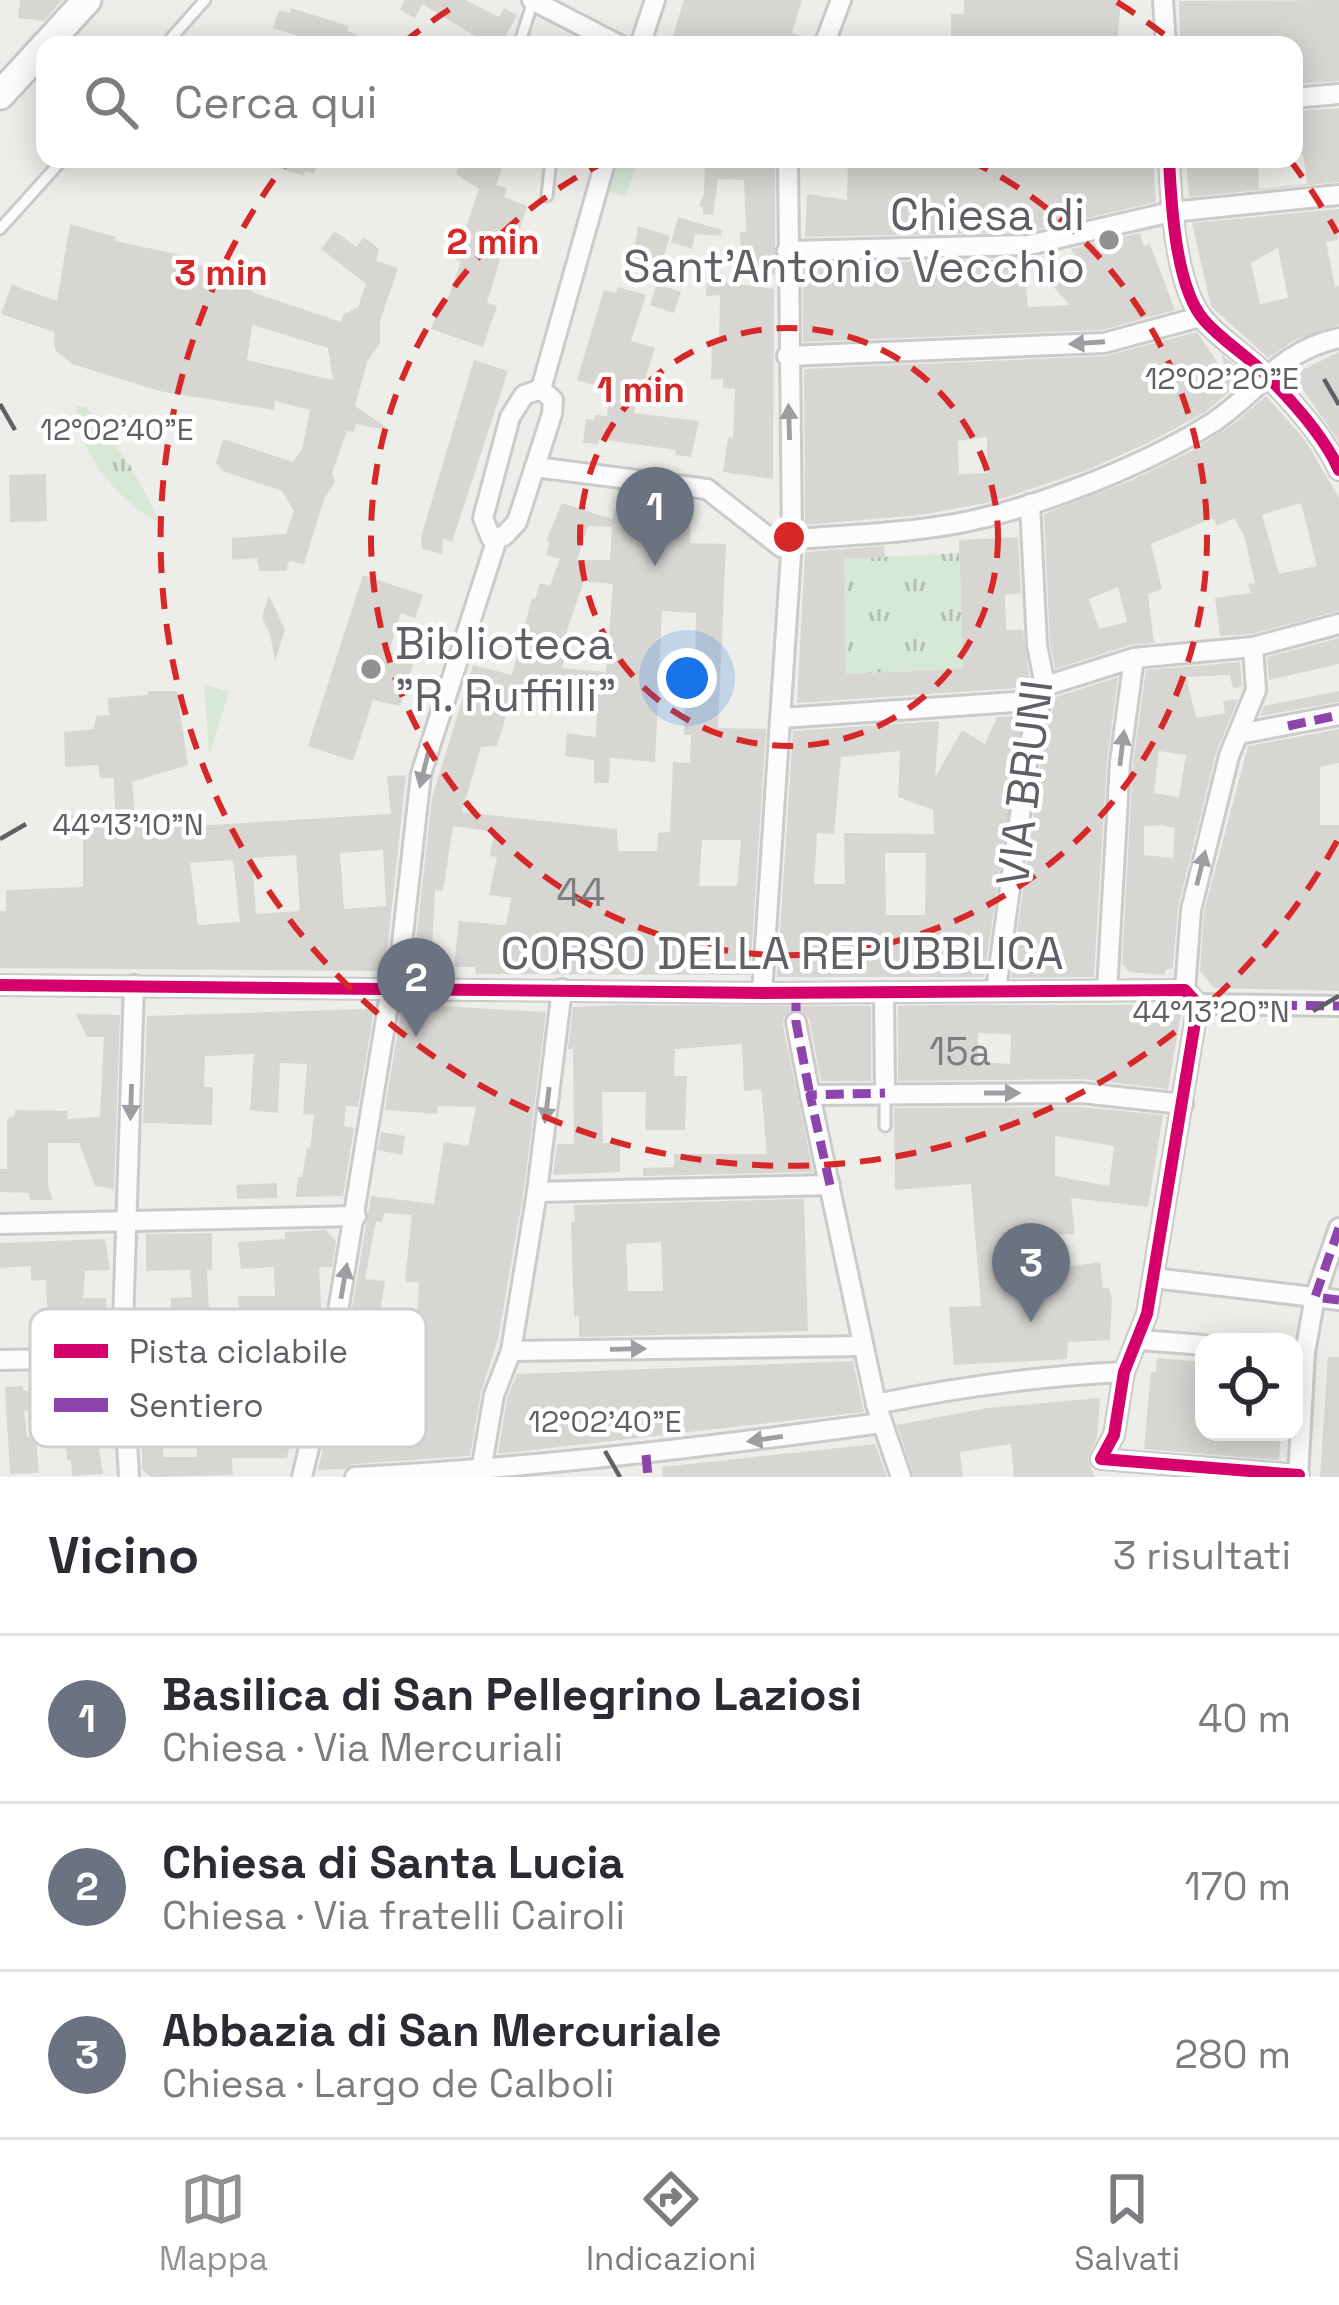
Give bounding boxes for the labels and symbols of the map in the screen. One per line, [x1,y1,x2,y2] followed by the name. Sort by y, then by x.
[623,186,1085,295] place label: Chiesa di Sant'Antonio Vecchio
[446,219,540,265] text: 2 min
[1096,227,1122,253] marker: Chiesa di Sant'Antonio Vecchio
[174,250,268,296] text: 3 min
[1068,334,1105,353] one-way arrow
[1145,359,1299,398] text: 12°02'20"E
[597,367,685,413] text: 1 min
[780,402,799,440] one-way arrow
[40,410,194,449] text: 12°02'40"E
[616,467,694,566] pin: 1
[768,516,810,558] centre of rings
[395,615,616,724] place label: Biblioteca "R. Ruffilli"
[657,648,717,708] your location
[358,656,384,682] marker: Biblioteca "R. Ruffilli"
[984,677,1065,889] street label: VIA BRUNI
[1113,729,1132,766] one-way arrow
[414,752,433,789] one-way arrow
[52,805,204,844] text: 44°13'10"N
[1193,849,1212,886] one-way arrow
[557,868,605,917] house number: 44
[501,925,1064,982] street label: CORSO DELLA REPUBBLICA
[377,938,455,1037] pin: 2
[1132,992,1290,1031] text: 44°13'20"N
[929,1027,991,1076] house number: 15a
[984,1083,1022,1103] one-way arrow
[121,1084,140,1122] one-way arrow
[538,1087,557,1124] one-way arrow
[992,1223,1070,1322] pin: 3
[335,1261,354,1299] one-way arrow
[30,1309,426,1447] legend
[129,1331,348,1373] text: Pista ciclabile
[610,1339,648,1359] one-way arrow
[129,1385,264,1427] text: Sentiero
[528,1402,682,1441] text: 12°02'40"E
[746,1429,783,1448] one-way arrow

